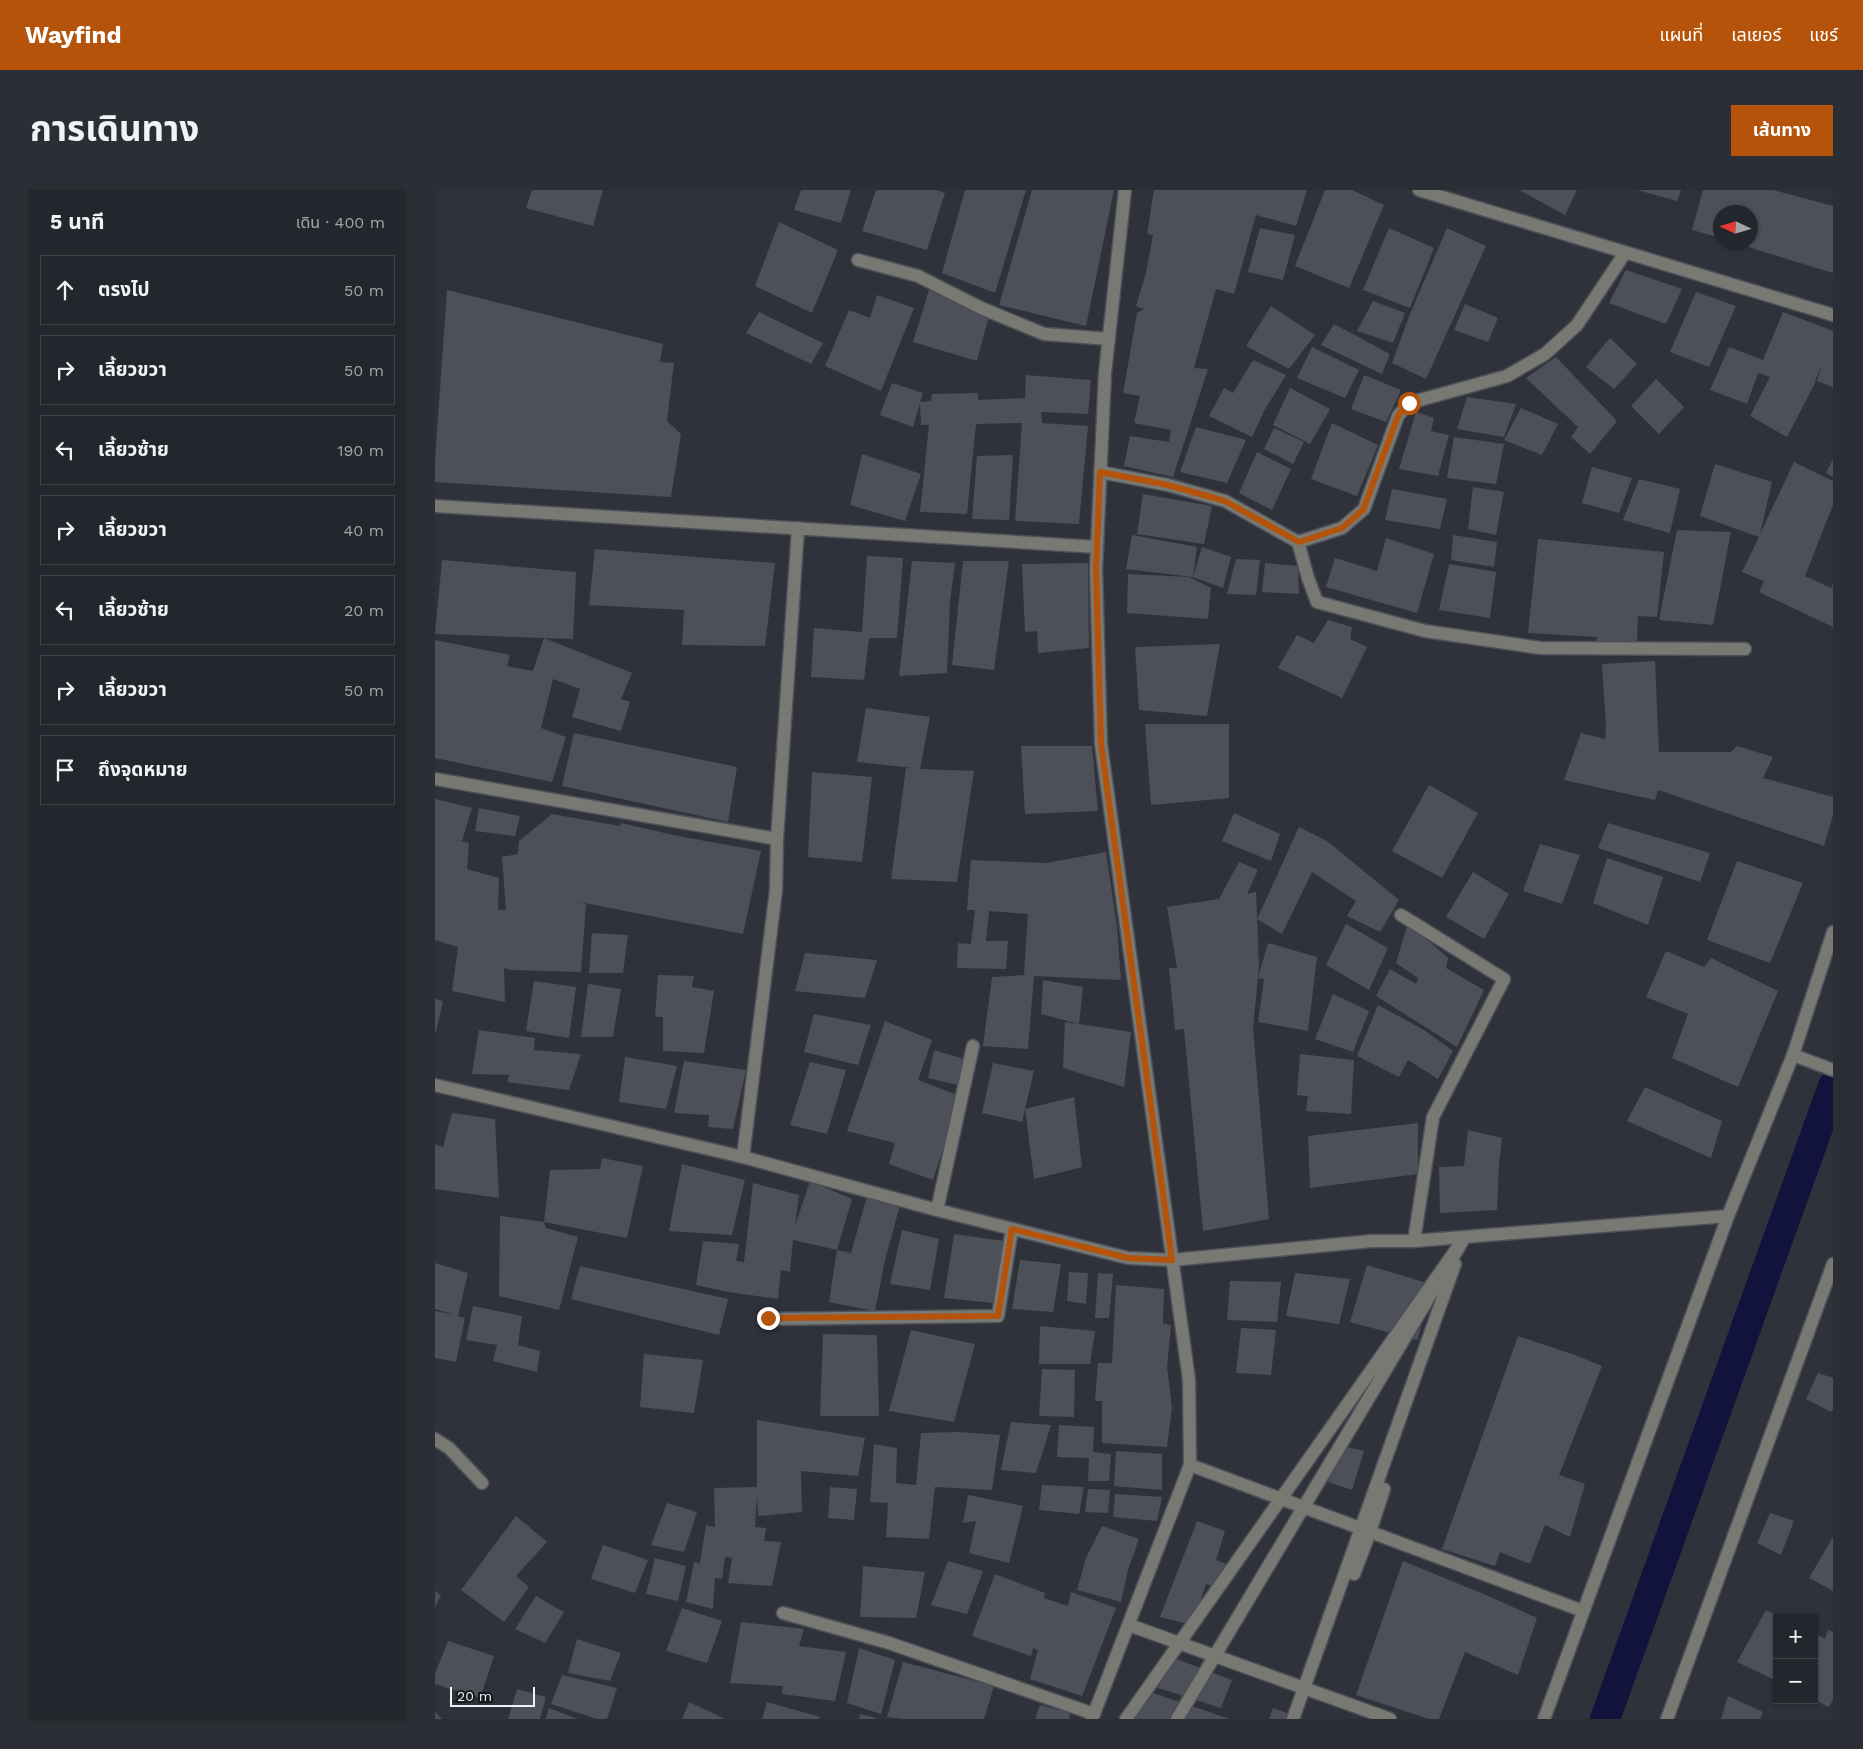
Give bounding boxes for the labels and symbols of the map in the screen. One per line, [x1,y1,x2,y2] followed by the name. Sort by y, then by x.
[1713,205,1758,250] north arrow
[1398,392,1421,415] route start
[757,1307,780,1330] route end
[450,1684,535,1707] scale bar

